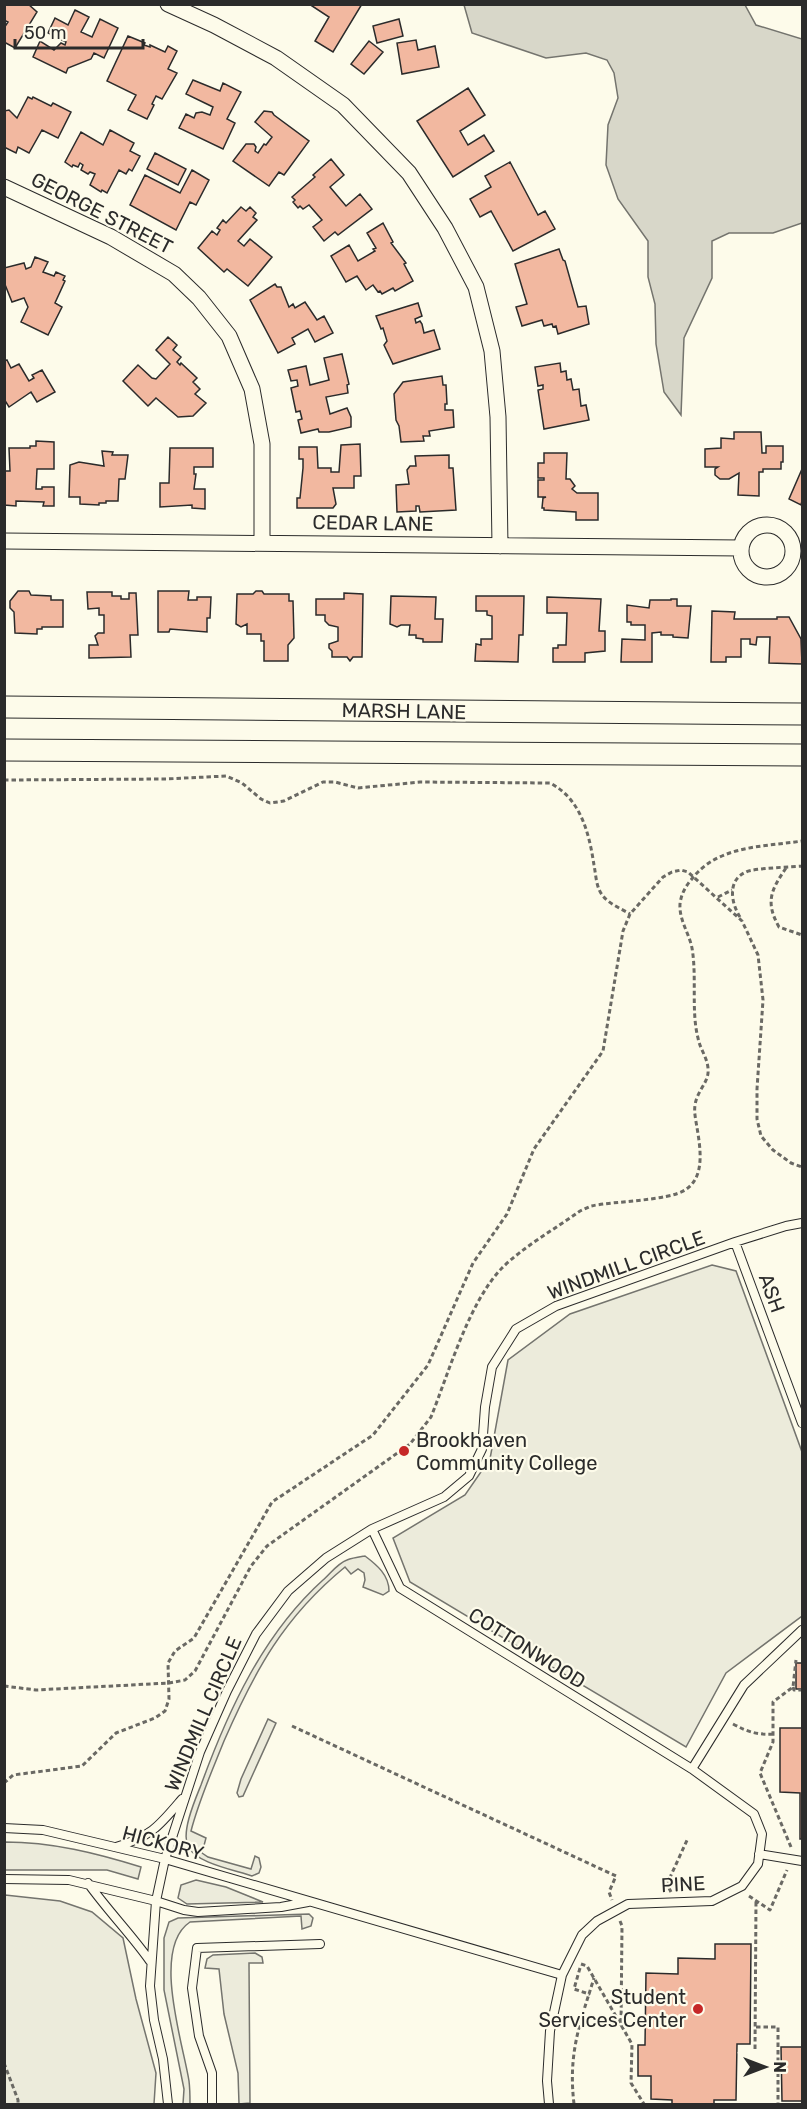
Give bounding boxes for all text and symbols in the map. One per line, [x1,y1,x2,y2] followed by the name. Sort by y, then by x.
[15,12,142,50] scale bar
[24,22,67,44] text: 50 m
[27,167,177,259] street label: GEORGE STREET
[312,510,434,536] street label: CEDAR LANE
[341,698,467,724] street label: MARSH LANE
[544,1225,708,1305] street label: WINDMILL CIRCLE
[754,1270,790,1316] street label: ASH
[416,1428,597,1475] place label: Brookhaven Community College
[397,1444,411,1458] marker: Brookhaven Community College
[464,1602,590,1694] street label: COTTONWOOD
[160,1633,246,1795] street label: WINDMILL CIRCLE
[120,1821,206,1865] street label: HICKORY
[660,1871,706,1897] street label: PINE
[538,1985,686,2032] place label: Student Services Center
[691,2002,705,2016] marker: Student Services Center
[735,2037,795,2097] north arrow
[770,2061,789,2073] text: N

